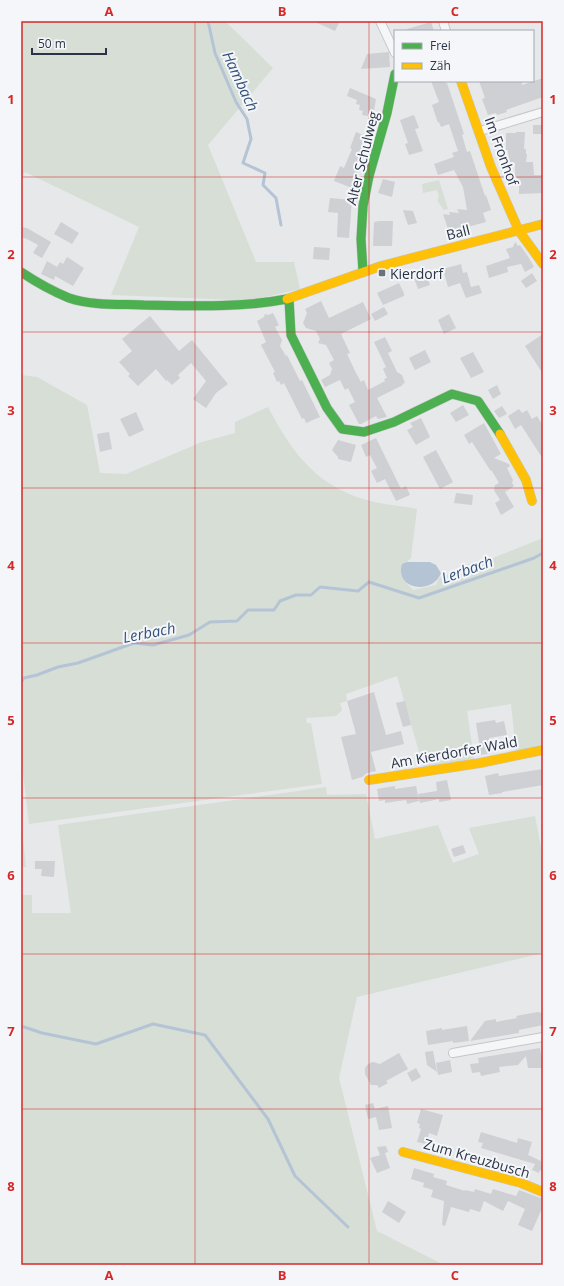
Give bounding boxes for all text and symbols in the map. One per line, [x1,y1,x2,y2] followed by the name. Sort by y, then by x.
[105,2,114,20] text: A
[278,2,287,20] text: B
[451,2,459,20] text: C
[32,30,106,56] scale bar
[394,30,534,82] legend
[38,35,66,52] text: 50 m
[430,37,451,54] text: Frei
[218,48,264,114] water label: Hambach
[430,57,451,74] text: Zäh
[7,90,15,108] text: 1
[549,90,557,108] text: 1
[341,109,383,207] street label: Alter Schulweg
[481,114,524,189] street label: Im Fronhof
[444,220,472,244] street label: Ball
[7,245,15,263] text: 2
[549,245,557,263] text: 2
[390,264,444,283] place label: Kierdorf
[377,268,387,278] marker: Kierdorf
[7,401,15,419] text: 3
[549,401,557,419] text: 3
[439,551,495,587] water label: Lerbach
[7,556,15,574] text: 4
[549,556,557,574] text: 4
[121,617,177,647] water label: Lerbach
[7,711,15,729] text: 5
[549,711,557,729] text: 5
[389,731,519,773] street label: Am Kierdorfer Wald
[7,866,15,884] text: 6
[549,866,557,884] text: 6
[7,1022,15,1040] text: 7
[549,1022,557,1040] text: 7
[422,1134,532,1182] street label: Zum Kreuzbusch
[7,1177,15,1195] text: 8
[549,1177,557,1195] text: 8
[105,1266,114,1284] text: A
[278,1266,287,1284] text: B
[451,1266,459,1284] text: C

